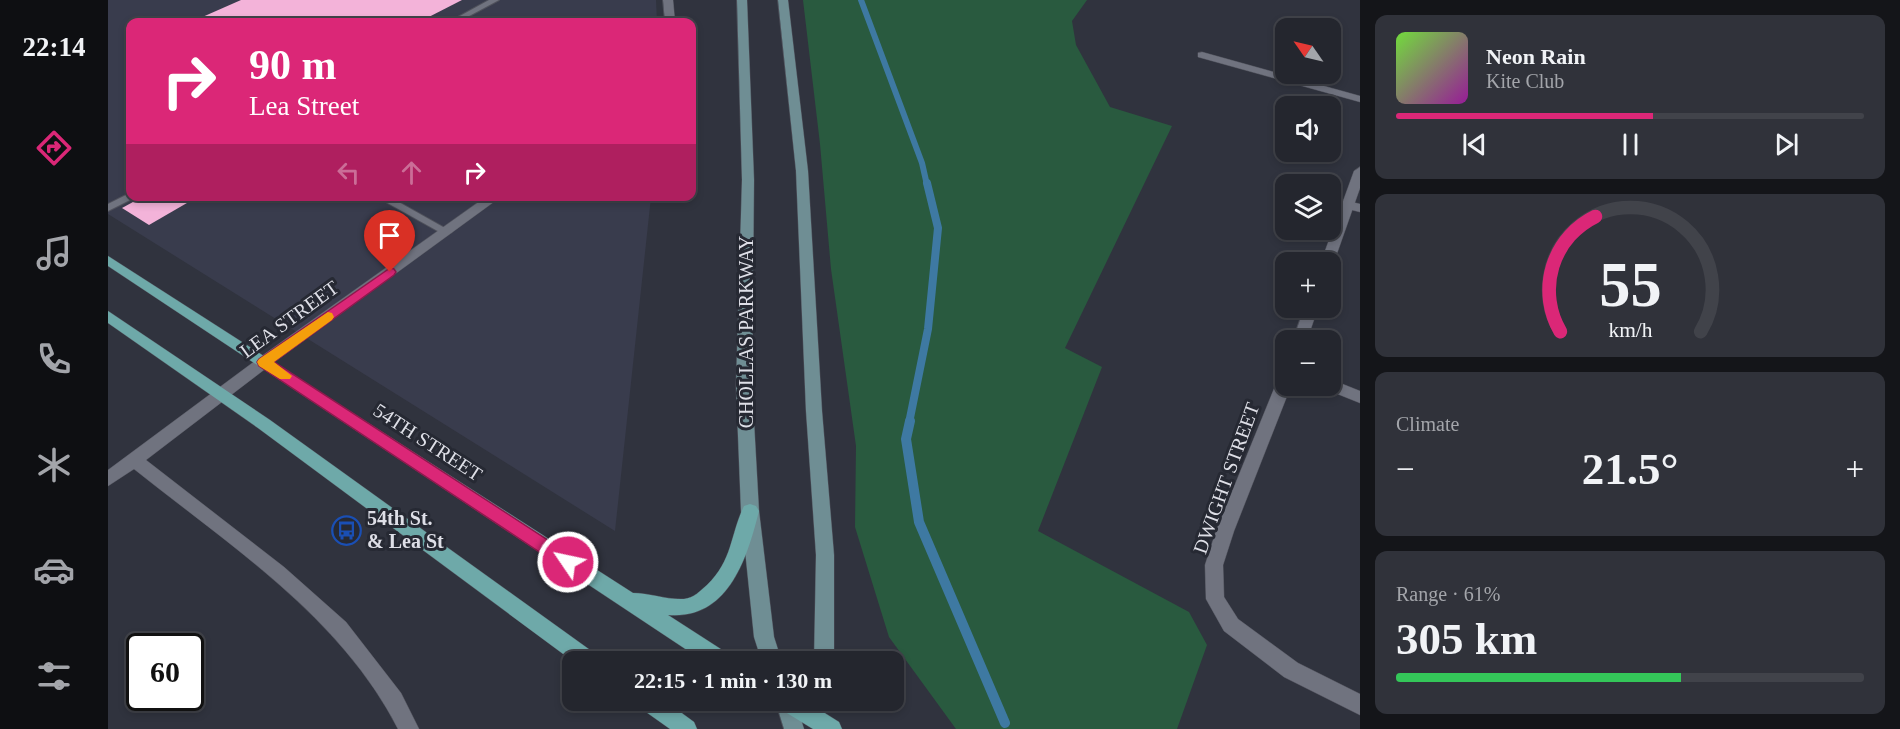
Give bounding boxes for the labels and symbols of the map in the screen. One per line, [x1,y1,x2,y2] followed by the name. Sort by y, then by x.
[1275,18,1341,84] north arrow
[364,210,415,272] pin
[735,236,757,428] street label: CHOLLAS PARKWAY
[236,276,342,362] street label: LEA STREET
[370,399,486,485] street label: 54TH STREET
[1188,400,1264,556] street label: DWIGHT STREET
[367,507,444,552] place label: 54th St. & Lea St
[330,514,362,546] bus stop icon: 54th St. & Lea St
[536,530,600,594] position arrow
[126,633,204,711] speed limit sign: 60

